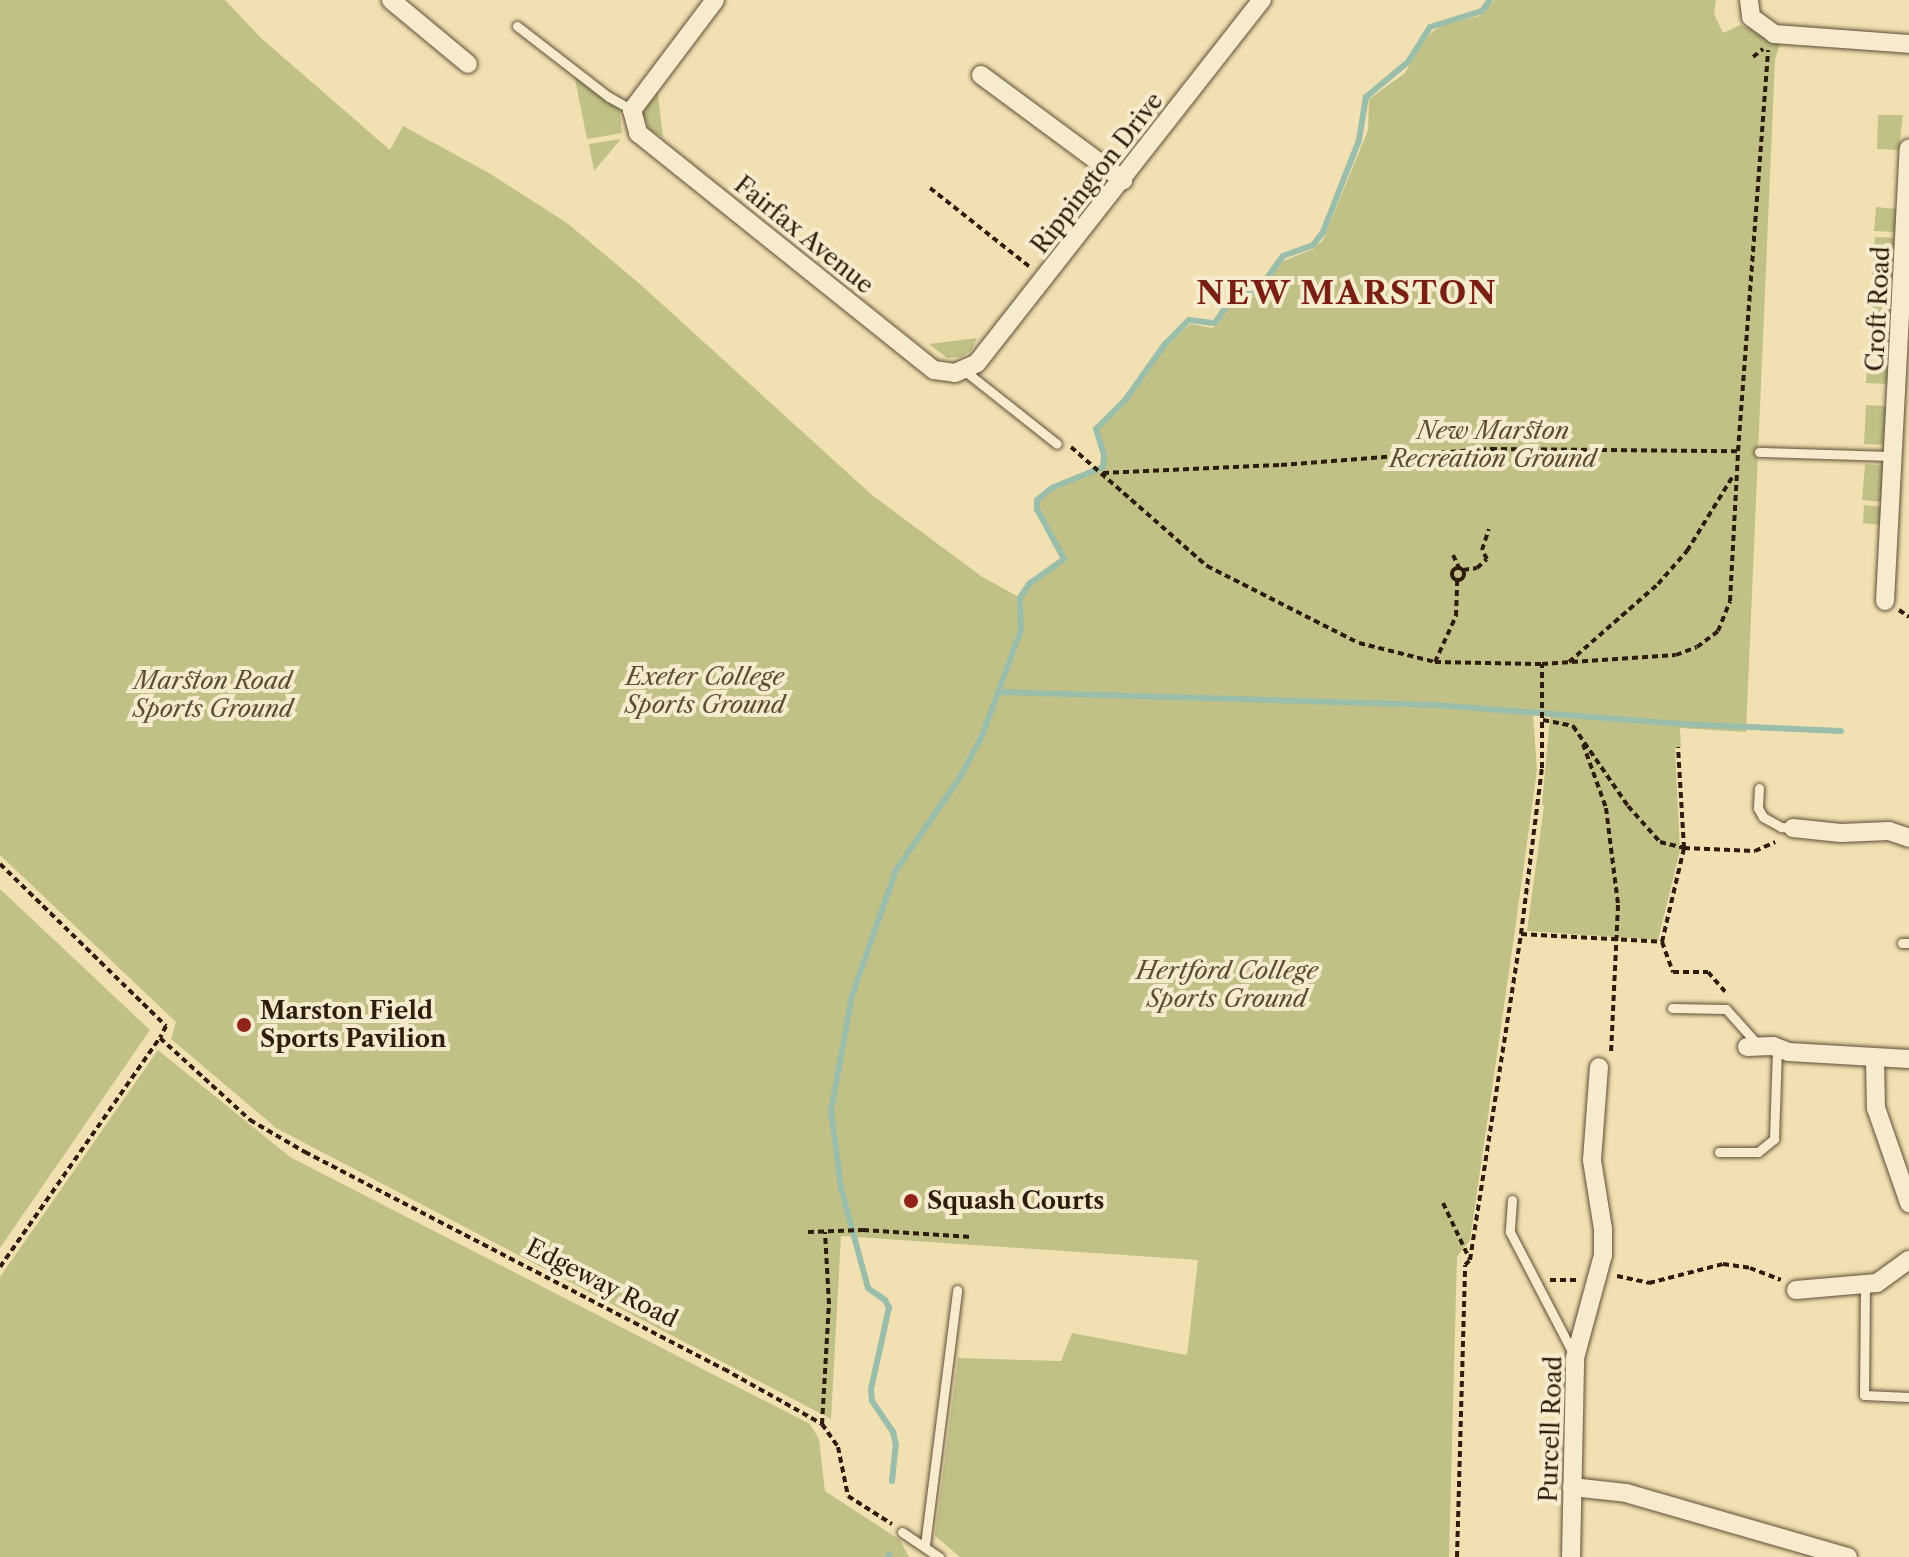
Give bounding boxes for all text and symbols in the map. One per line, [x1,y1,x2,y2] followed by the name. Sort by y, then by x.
[1025,87,1169,259] street label: Rippington Drive
[728,170,880,300] street label: Fairfax Avenue
[1860,246,1896,372] street label: Croft Road
[1196,274,1498,312] district label: NEW MARSTON
[1389,417,1597,473] park label: New Marston Recreation Ground
[625,663,785,719] park label: Exeter College Sports Ground
[133,667,293,723] park label: Marston Road Sports Ground
[1136,957,1318,1013] park label: Hertford College Sports Ground
[260,997,446,1053] place label: Marston Field Sports Pavilion
[235,1016,253,1034] marker: Marston Field Sports Pavilion
[927,1187,1104,1215] place label: Squash Courts
[902,1192,920,1210] marker: Squash Courts
[521,1232,683,1334] street label: Edgeway Road
[1534,1355,1568,1503] street label: Purcell Road

